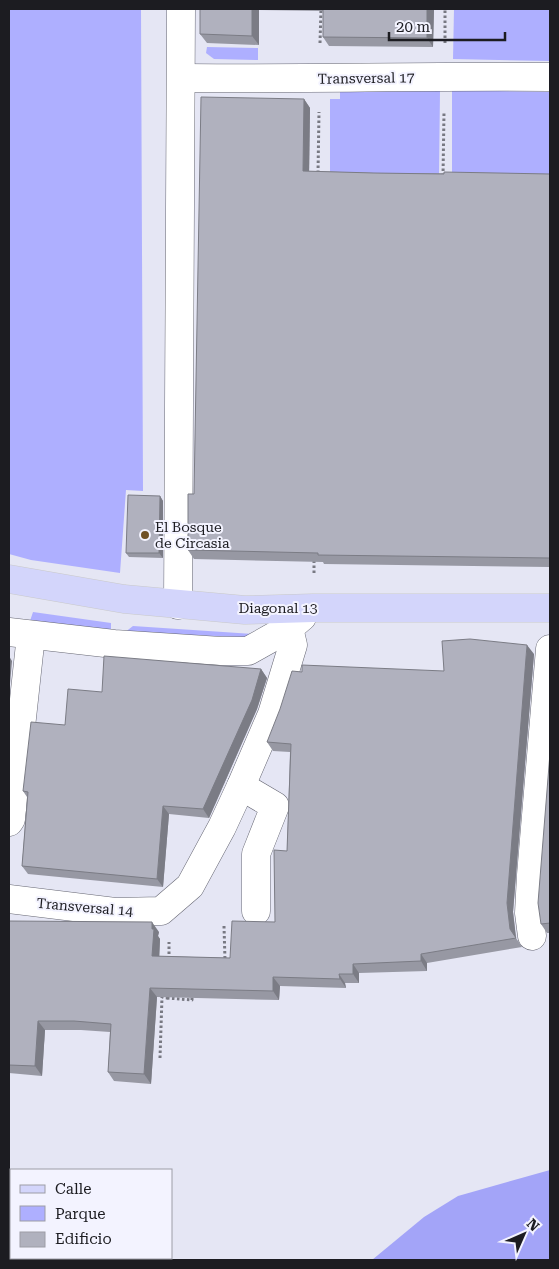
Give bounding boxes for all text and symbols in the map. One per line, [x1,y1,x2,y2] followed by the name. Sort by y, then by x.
[389,10,505,42] scale bar
[396,18,431,36] text: 20 m
[317,69,415,87] street label: Transversal 17
[155,519,230,551] place label: El Bosque de Circasia
[139,529,151,541] marker: El Bosque de Circasia
[238,600,318,616] street label: Diagonal 13
[36,895,134,919] street label: Transversal 14
[10,1169,172,1259] legend
[55,1180,91,1198] text: Calle
[55,1205,106,1223] text: Parque
[499,1209,549,1259] north arrow
[524,1215,543,1234] text: N
[55,1230,112,1248] text: Edificio

